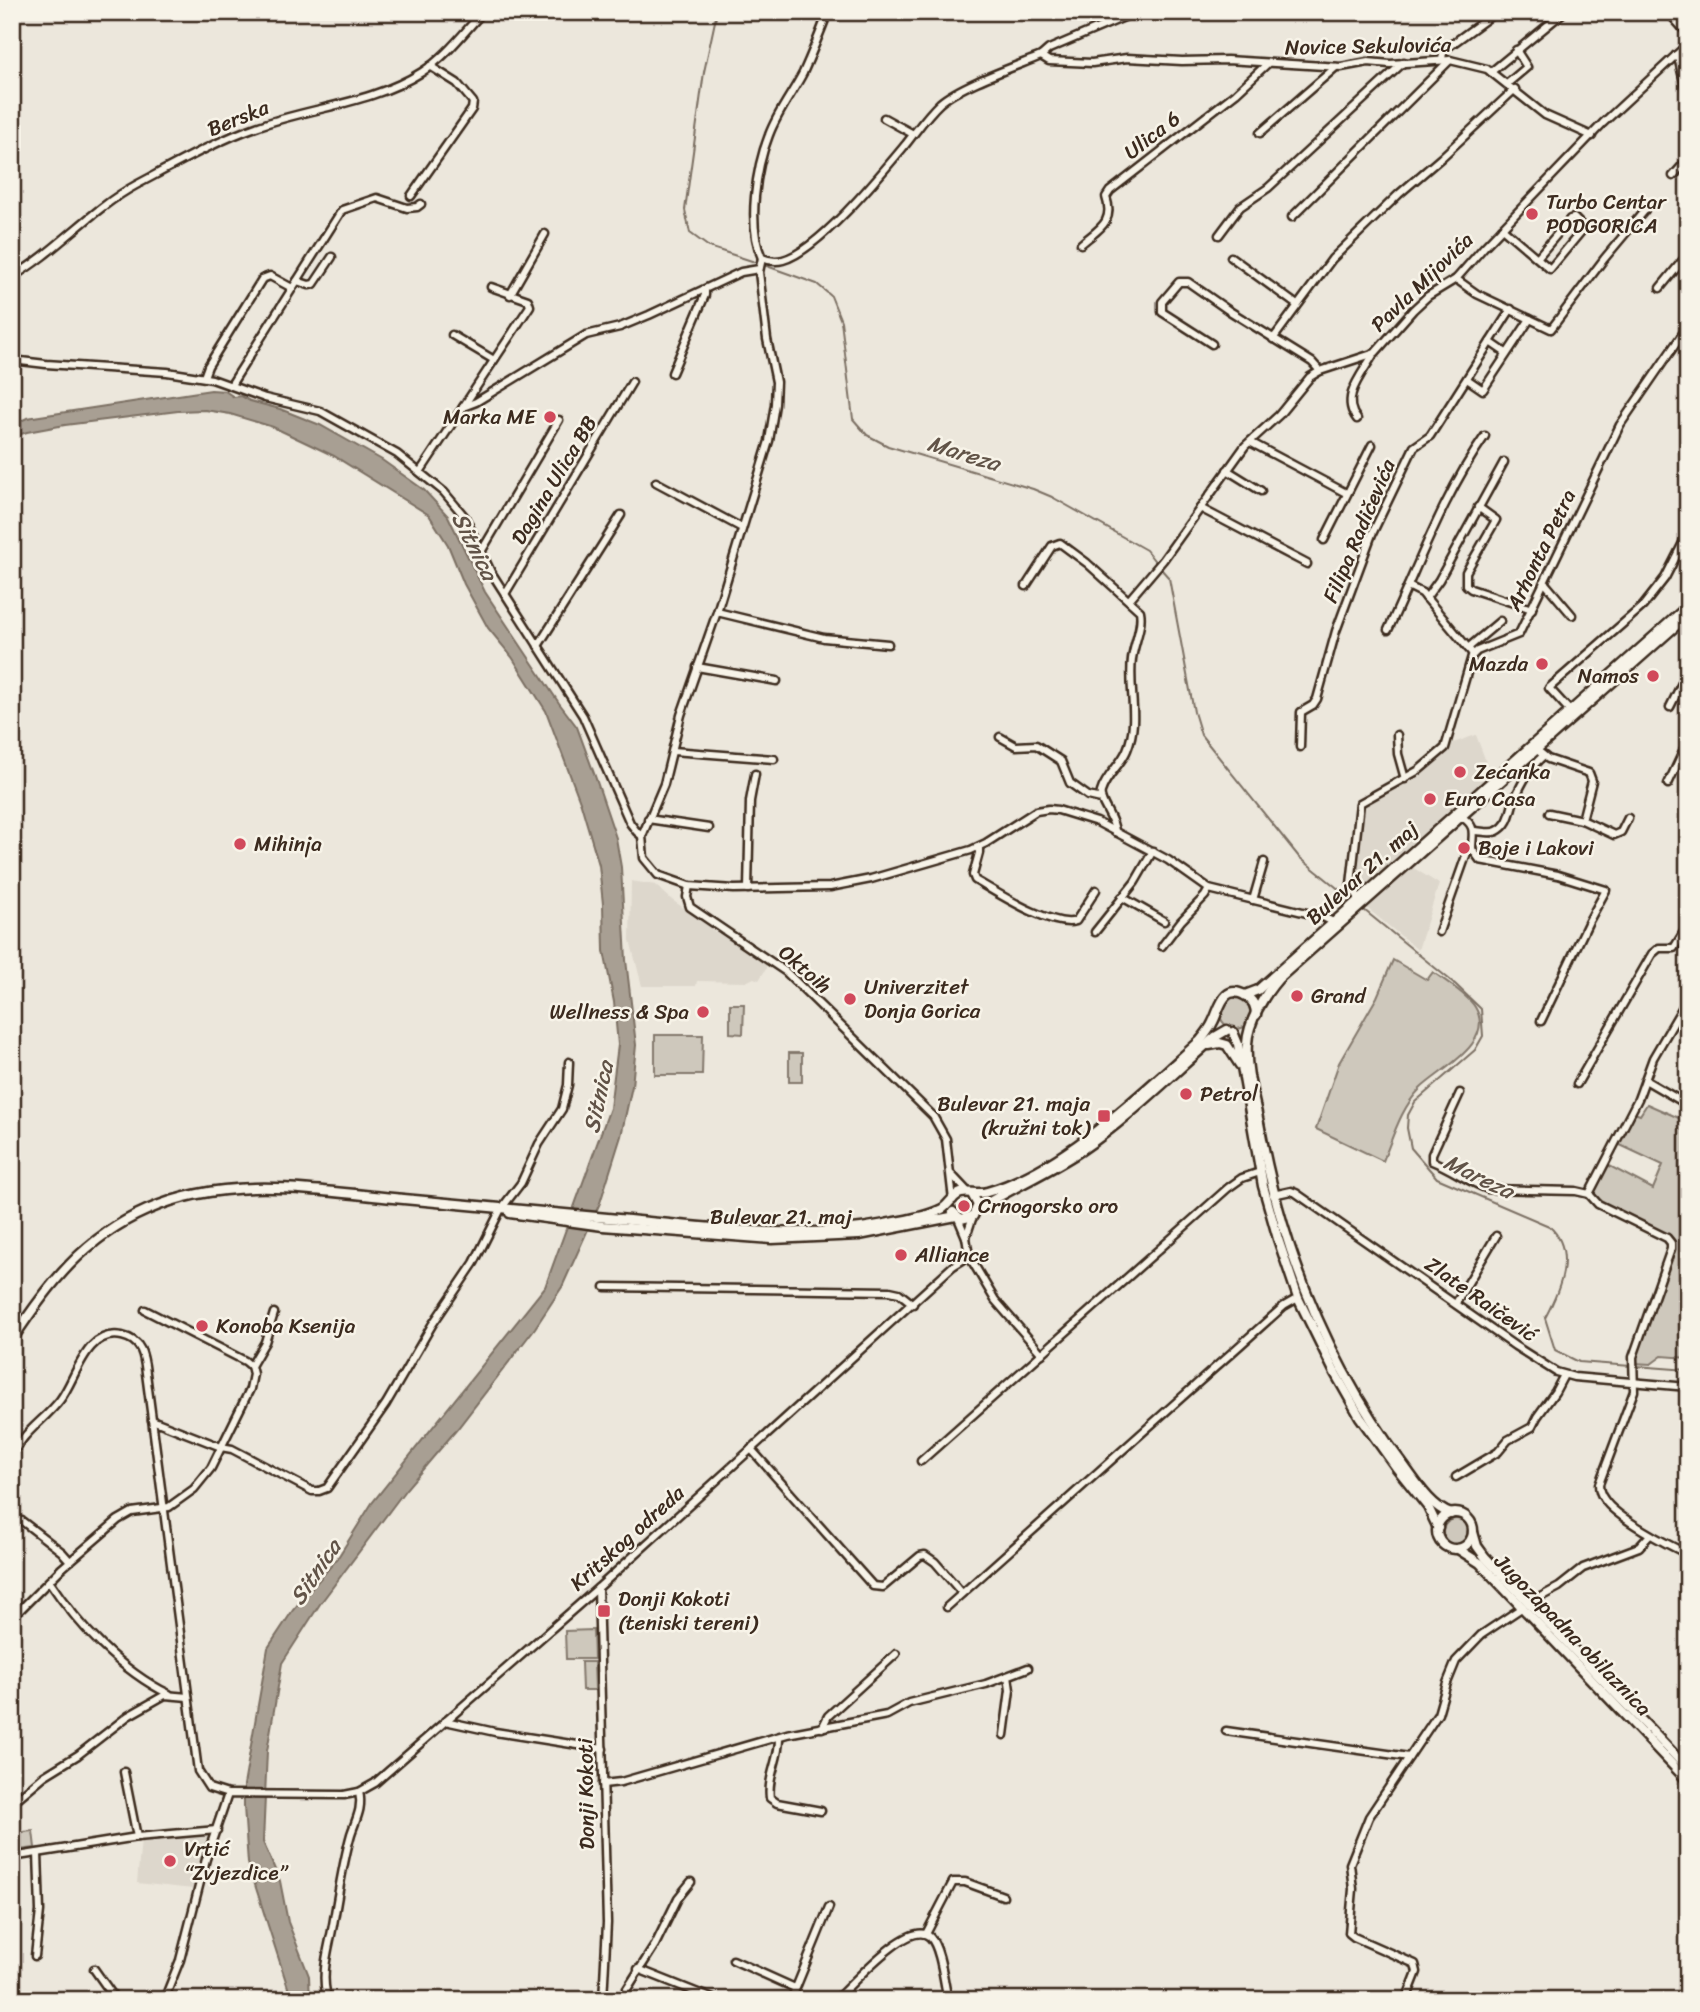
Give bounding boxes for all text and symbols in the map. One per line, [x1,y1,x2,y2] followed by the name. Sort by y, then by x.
[1285,26,1452,66] street label: Novice Sekulovića
[201,88,275,148] street label: Berska
[1115,100,1189,170] street label: Ulica 6
[1546,183,1667,245] place label: Turbo Centar PODGORICA
[1524,206,1540,222] marker: Turbo Centar PODGORICA
[1361,222,1483,342] street label: Pavla Mijovića
[443,398,537,436] place label: Marka ME
[500,408,608,552] street label: Dagina Ulica BB
[542,409,558,425] marker: Marka ME
[922,423,1008,485] water label: Mareza
[1312,453,1407,609] street label: Filipa Radičevića
[1495,482,1587,618] street label: Arhonta Petra
[440,505,510,590] water label: Sitnica
[1469,645,1528,683] place label: Mazda
[1534,656,1550,672] marker: Mazda
[1577,657,1639,695] place label: Namos
[1645,668,1661,684] marker: Namos
[1474,753,1551,791] place label: Zećanka
[1452,764,1468,780] marker: Zećanka
[1444,780,1536,818] place label: Euro Casa
[1422,791,1438,807] marker: Euro Casa
[1296,811,1428,935] street label: Bulevar 21. maj
[254,825,322,863] place label: Mihinja
[1478,829,1595,867] place label: Boje i Lakovi
[232,836,248,852] marker: Mihinja
[1456,840,1472,856] marker: Boje i Lakovi
[769,935,841,1003] street label: Oktoih
[864,968,981,1030] place label: Univerzitet Donja Gorica
[1311,977,1368,1015] place label: Grand
[1289,988,1305,1004] marker: Grand
[842,991,858,1007] marker: Univerzitet Donja Gorica
[549,993,689,1031] place label: Wellness & Spa
[695,1004,711,1020] marker: Wellness & Spa
[571,1055,627,1137] water label: Sitnica
[1200,1075,1259,1113] place label: Petrol
[937,1085,1092,1147] place label: Bulevar 21. maja (kružni tok)
[1178,1086,1194,1102] marker: Petrol
[1096,1108,1112,1124] marker: Bulevar 21. maja (kružni tok)
[1437,1142,1523,1212] water label: Mareza
[978,1187,1119,1225] place label: Crnogorsko oro
[710,1198,852,1236] street label: Bulevar 21. maj
[956,1198,972,1214] marker: Crnogorsko oro
[914,1236,989,1274] place label: Alliance
[1417,1246,1547,1353] street label: Zlate Raičević
[893,1247,909,1263] marker: Alliance
[216,1307,356,1345] place label: Konoba Ksenija
[194,1318,210,1334] marker: Konoba Ksenija
[560,1475,694,1601] street label: Kritskog odreda
[278,1529,354,1614] water label: Sitnica
[1484,1544,1662,1726] street label: Jugozapadna obilaznica
[618,1580,759,1642] place label: Donji Kokoti (teniski tereni)
[596,1603,612,1619] marker: Donji Kokoti (teniski tereni)
[566,1737,606,1850] street label: Donji Kokoti
[184,1830,290,1892] place label: Vrtić “Zvjezdice”
[162,1853,178,1869] marker: Vrtić “Zvjezdice”

